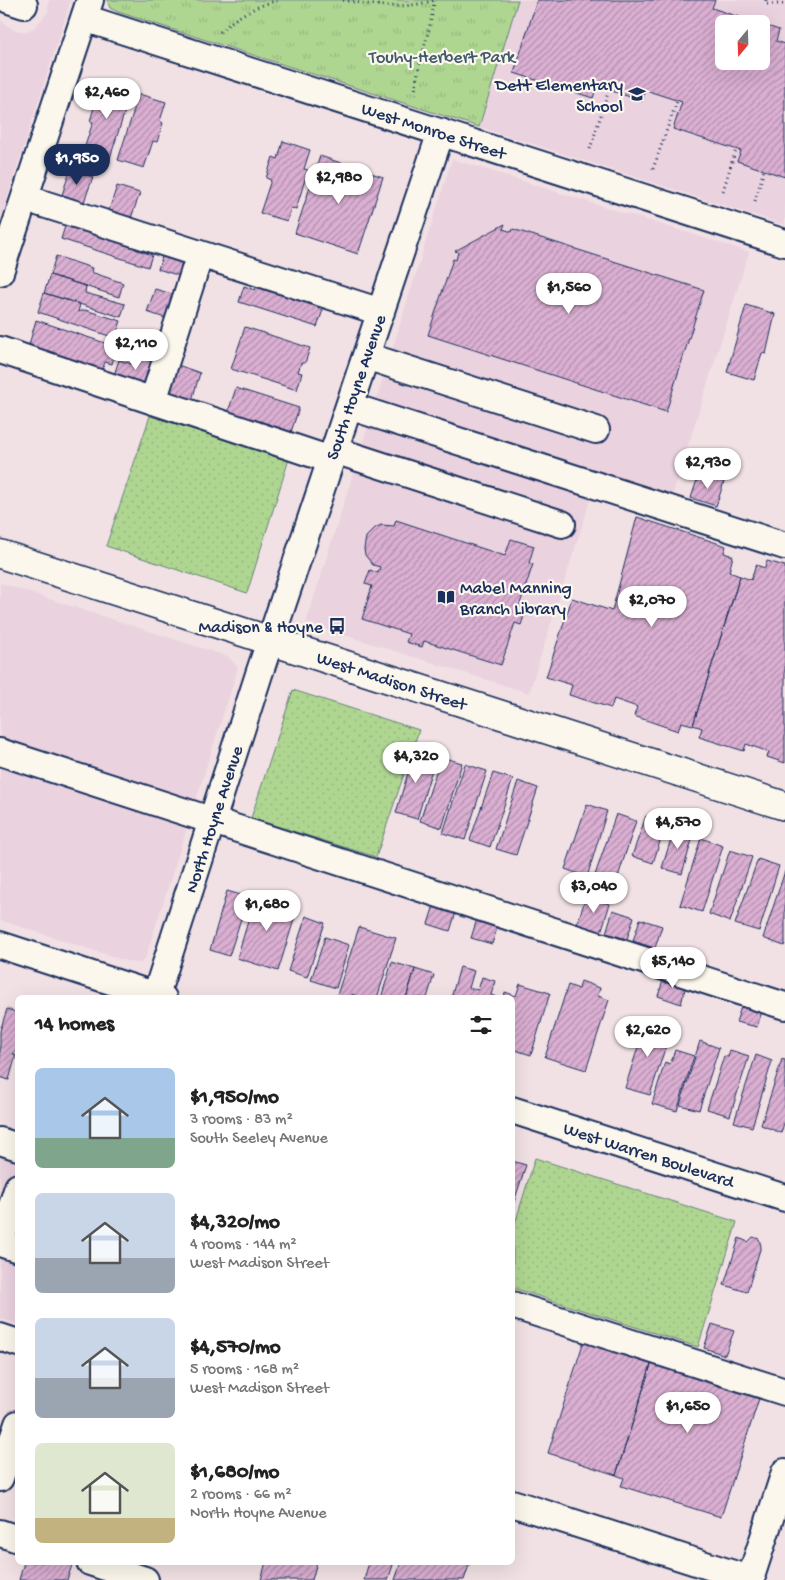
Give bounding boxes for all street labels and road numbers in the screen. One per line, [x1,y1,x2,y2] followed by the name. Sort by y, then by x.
[358,99,510,166] street label: West Monroe Street
[323,312,392,463] street label: South Hoyne Avenue
[314,648,470,717] street label: West Madison Street
[182,743,249,896] street label: North Hoyne Avenue
[560,1119,738,1194] street label: West Warren Boulevard

